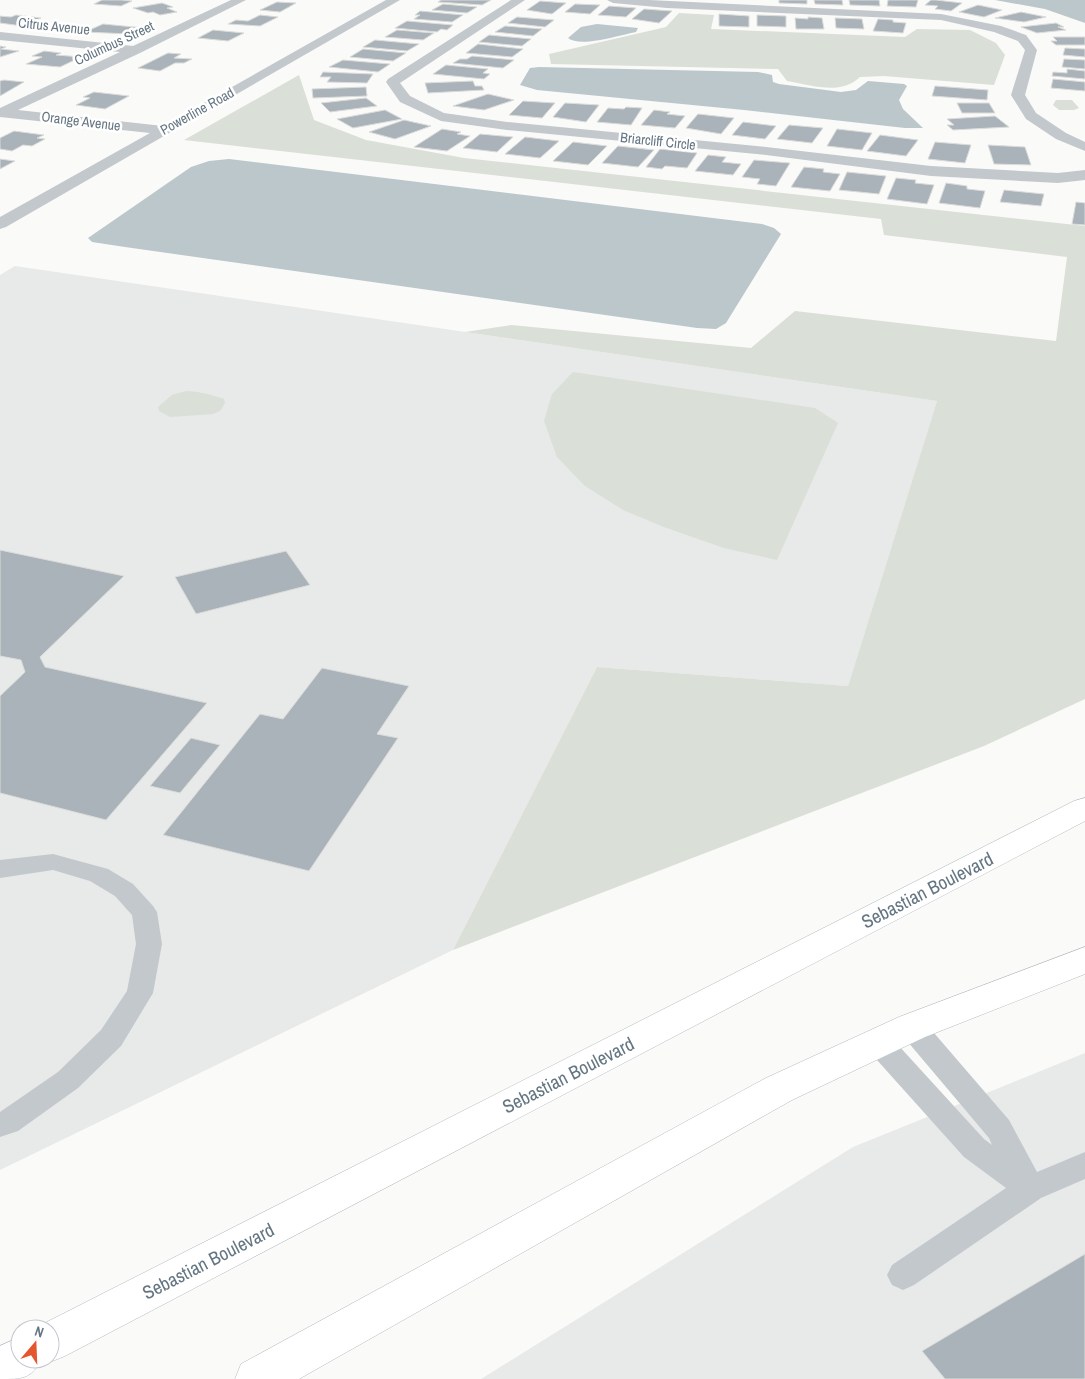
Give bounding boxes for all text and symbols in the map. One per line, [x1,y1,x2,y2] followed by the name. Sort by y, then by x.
[17,13,91,39] street label: Citrus Avenue
[71,17,157,69] street label: Columbus Street
[157,83,237,139] street label: Powerline Road
[40,107,122,135] street label: Orange Avenue
[619,128,697,154] street label: Briarcliff Circle
[857,846,997,934] street label: Sebastian Boulevard
[498,1031,638,1119] street label: Sebastian Boulevard
[138,1217,278,1305] street label: Sebastian Boulevard
[10,1319,60,1369] north arrow
[32,1322,46,1342] text: N

